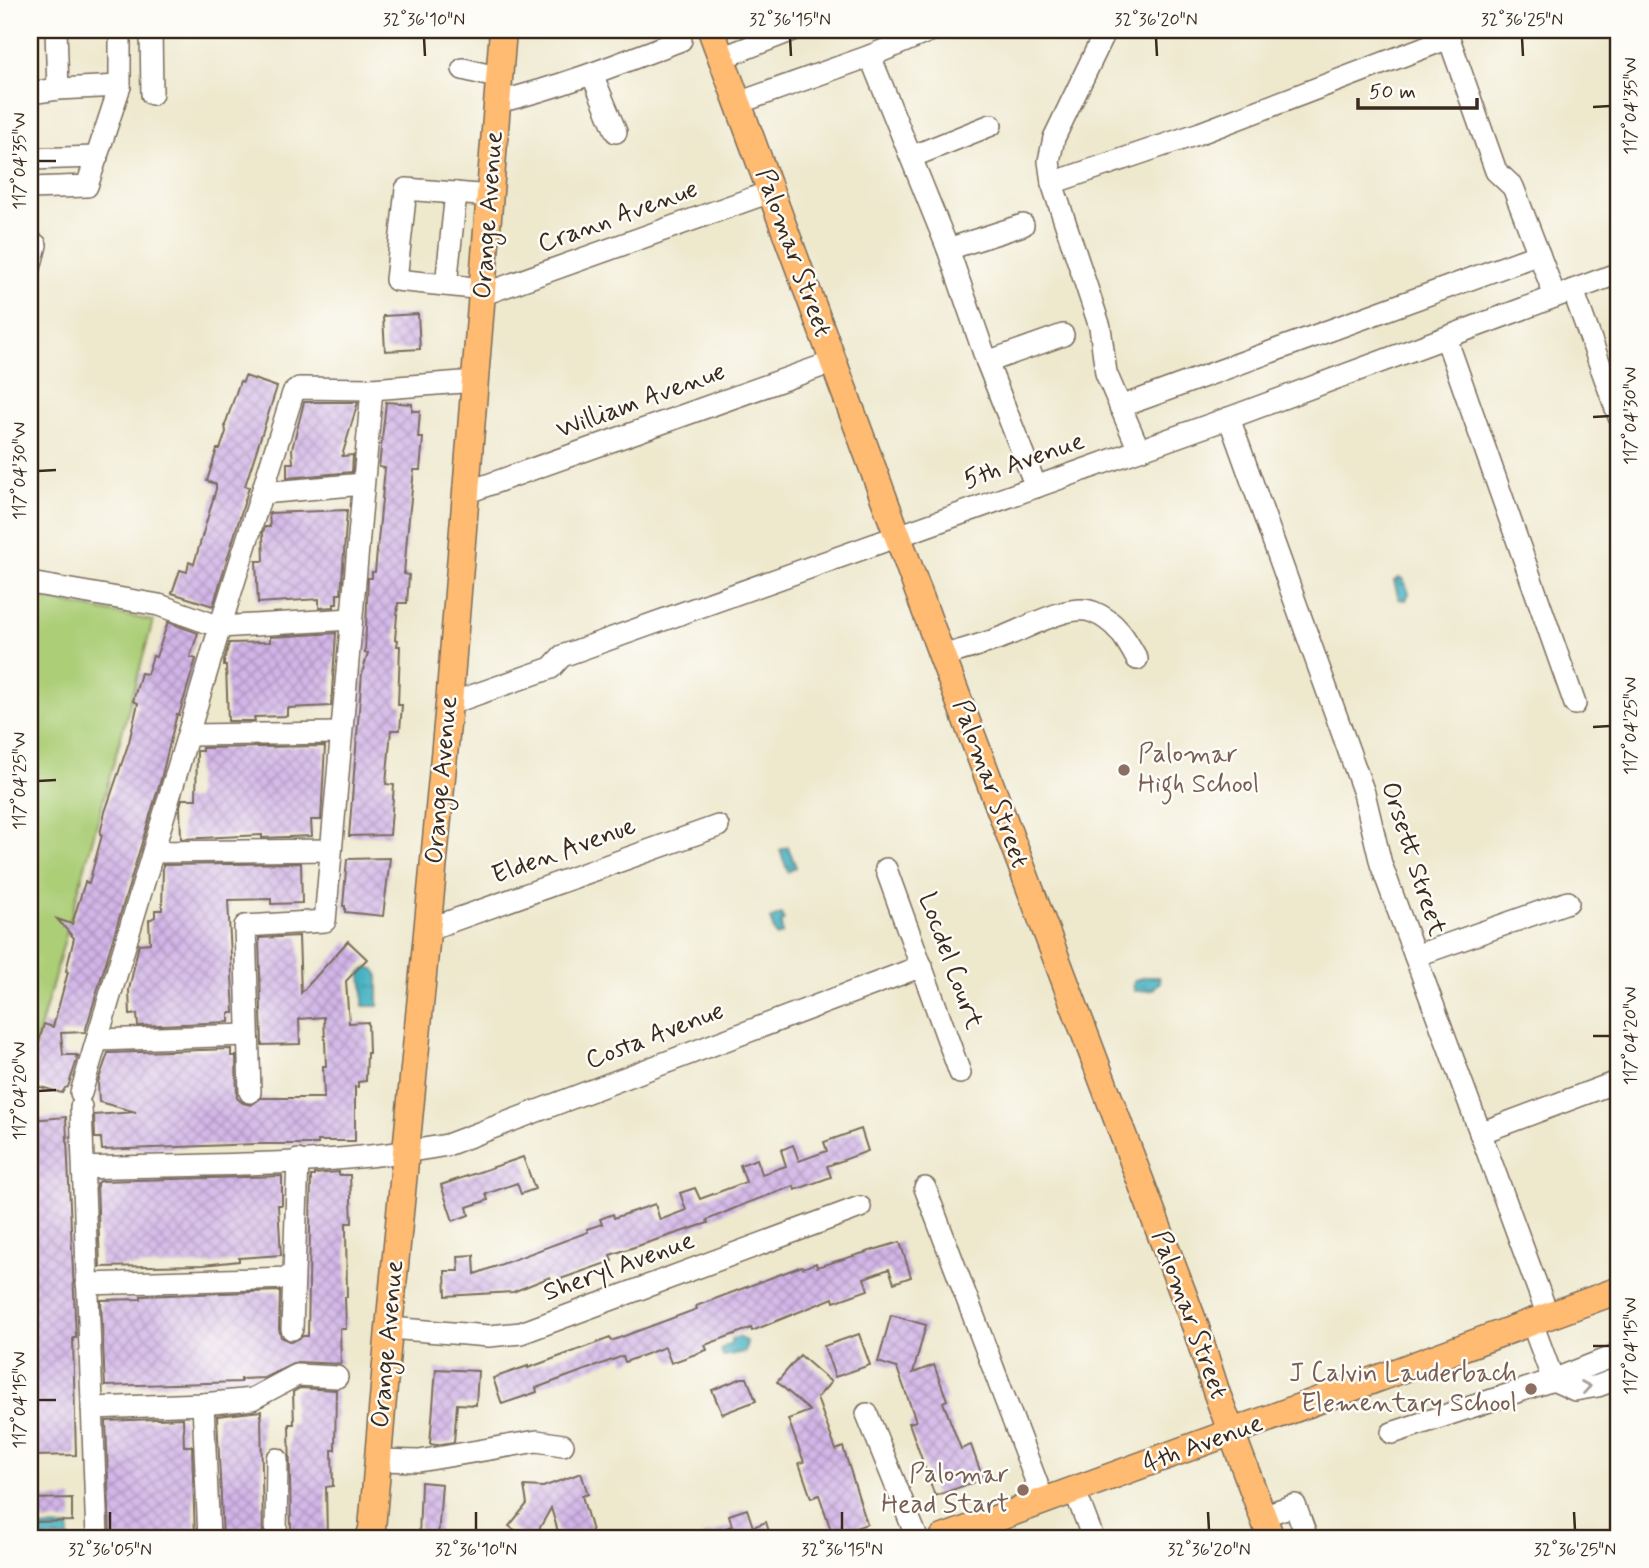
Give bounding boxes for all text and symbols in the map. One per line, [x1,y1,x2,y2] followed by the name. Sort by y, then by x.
[383,8,465,32] text: 32°36'10"N
[749,8,831,32] text: 32°36'15"N
[1114,8,1198,32] text: 32°36'20"N
[1481,8,1563,32] text: 32°36'25"N
[1619,57,1643,155] text: 117°04'35"W
[1358,66,1478,110] scale bar
[1369,78,1416,106] text: 50 m
[8,112,32,210] text: 117°04'35"W
[466,130,514,300] street label: Orange Avenue
[747,164,839,342] street label: Palomar Street
[533,172,703,262] street label: Crann Avenue
[552,355,730,447] street label: William Avenue
[1619,367,1643,465] text: 117°04'30"W
[8,422,32,520] text: 117°04'30"W
[959,424,1089,498] street label: 5th Avenue
[1619,677,1643,775] text: 117°04'25"W
[418,694,468,865] street label: Orange Avenue
[944,695,1036,873] street label: Palomar Street
[8,732,32,830] text: 117°04'25"W
[1138,738,1259,805] place label: Palomar High School
[1116,762,1132,778] marker: Palomar High School
[1372,778,1454,940] street label: Orsett Street
[487,809,641,893] street label: Elden Avenue
[910,888,990,1034] street label: Locdel Court
[1619,987,1643,1085] text: 117°04'20"W
[581,994,729,1078] street label: Costa Avenue
[8,1042,32,1140] text: 117°04'20"W
[539,1224,699,1310] street label: Sheryl Avenue
[1143,1226,1235,1404] street label: Palomar Street
[364,1258,414,1429] street label: Orange Avenue
[1619,1297,1643,1395] text: 117°04'15"W
[8,1351,32,1449] text: 117°04'15"W
[1289,1357,1517,1421] place label: J Calvin Lauderbach Elementary School
[1580,1380,1592,1395] one-way arrow
[1523,1381,1539,1397] marker: J Calvin Lauderbach Elementary School
[1138,1406,1268,1481] street label: 4th Avenue
[881,1458,1009,1522] place label: Palomar Head Start
[1015,1482,1031,1498] marker: Palomar Head Start
[68,1538,152,1562] text: 32°36'05"N
[435,1538,517,1562] text: 32°36'10"N
[801,1538,883,1562] text: 32°36'15"N
[1167,1538,1251,1562] text: 32°36'20"N
[1534,1538,1616,1562] text: 32°36'25"N

